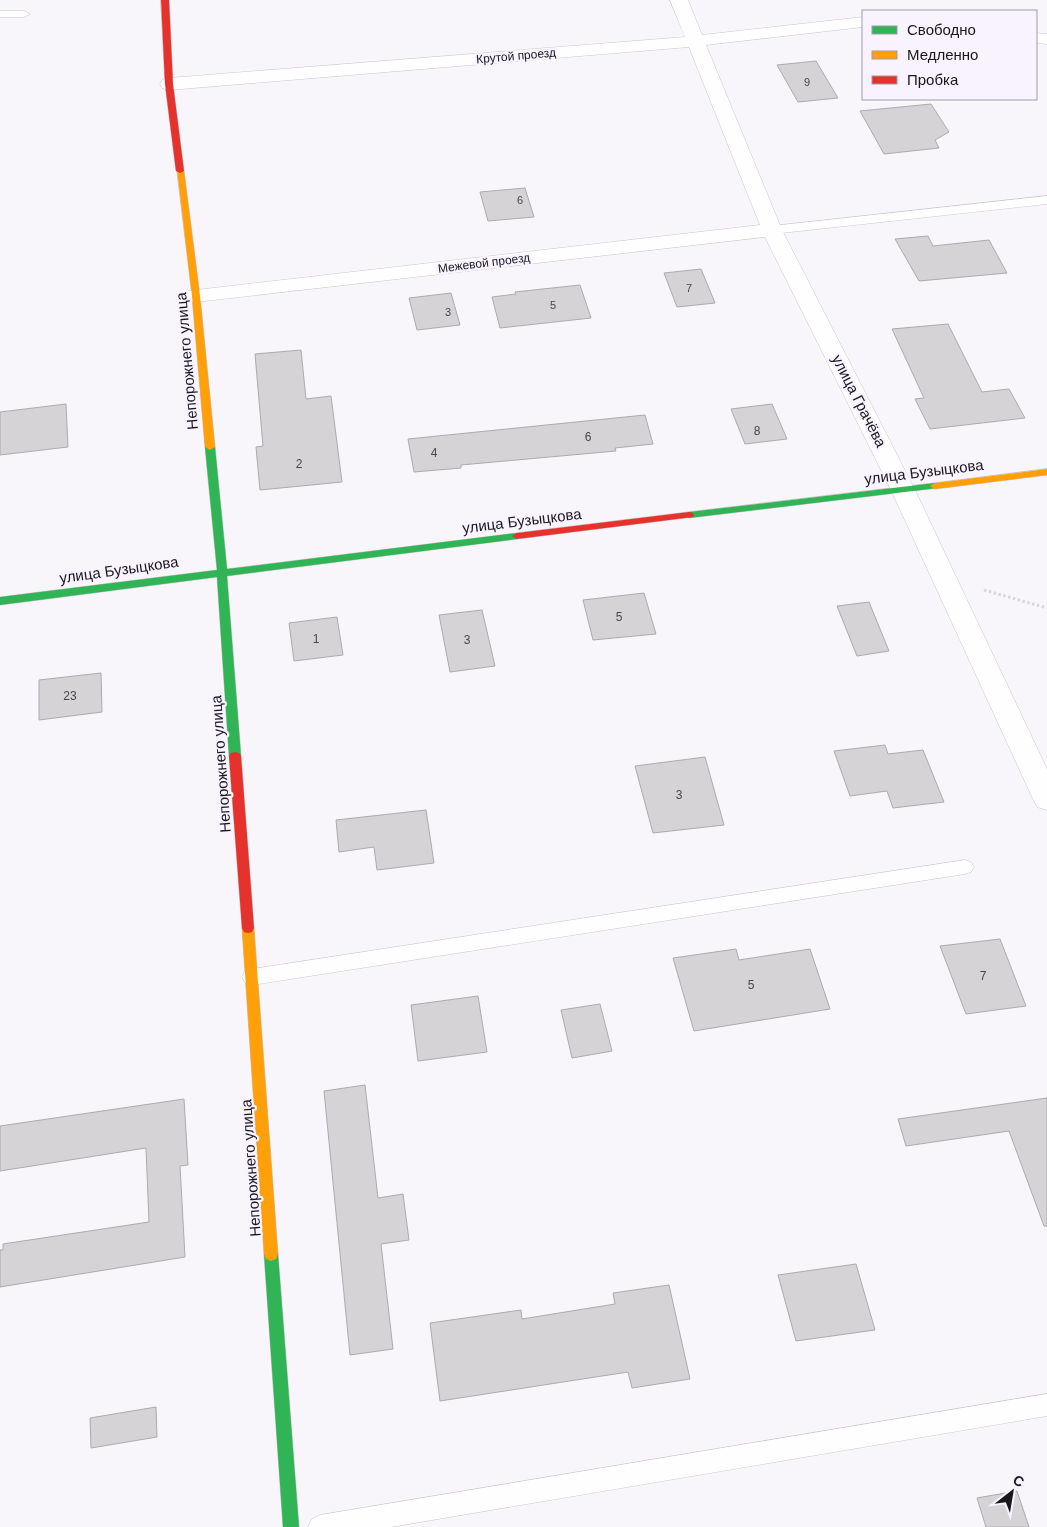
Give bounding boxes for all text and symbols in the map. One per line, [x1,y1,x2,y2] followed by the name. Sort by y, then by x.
[862,10,1037,100] legend
[907,21,976,38] text: Свободно
[475,46,557,66] street label: Крутой проезд
[907,46,978,63] text: Медленно
[907,71,959,88] text: Пробка
[804,76,810,88] house number: 9
[517,194,523,206] house number: 6
[437,250,531,276] street label: Межевой проезд
[686,282,692,294] house number: 7
[172,291,201,430] street label: Непорожнего улица
[550,299,556,311] house number: 5
[445,306,451,318] house number: 3
[829,352,890,450] street label: улица Грачёва
[754,424,761,438] house number: 8
[585,430,592,444] house number: 6
[431,446,438,460] house number: 4
[863,456,985,487] street label: улица Бузыцкова
[296,457,303,471] house number: 2
[461,505,583,536] street label: улица Бузыцкова
[58,553,180,586] street label: улица Бузыцкова
[616,610,623,624] house number: 5
[313,632,320,646] house number: 1
[464,633,471,647] house number: 3
[63,689,77,703] house number: 23
[207,694,234,833] street label: Непорожнего улица
[676,788,683,802] house number: 3
[980,969,987,983] house number: 7
[748,978,755,992] house number: 5
[237,1098,264,1237] street label: Непорожнего улица
[987,1467,1037,1517] north arrow
[1010,1471,1027,1490] text: С

